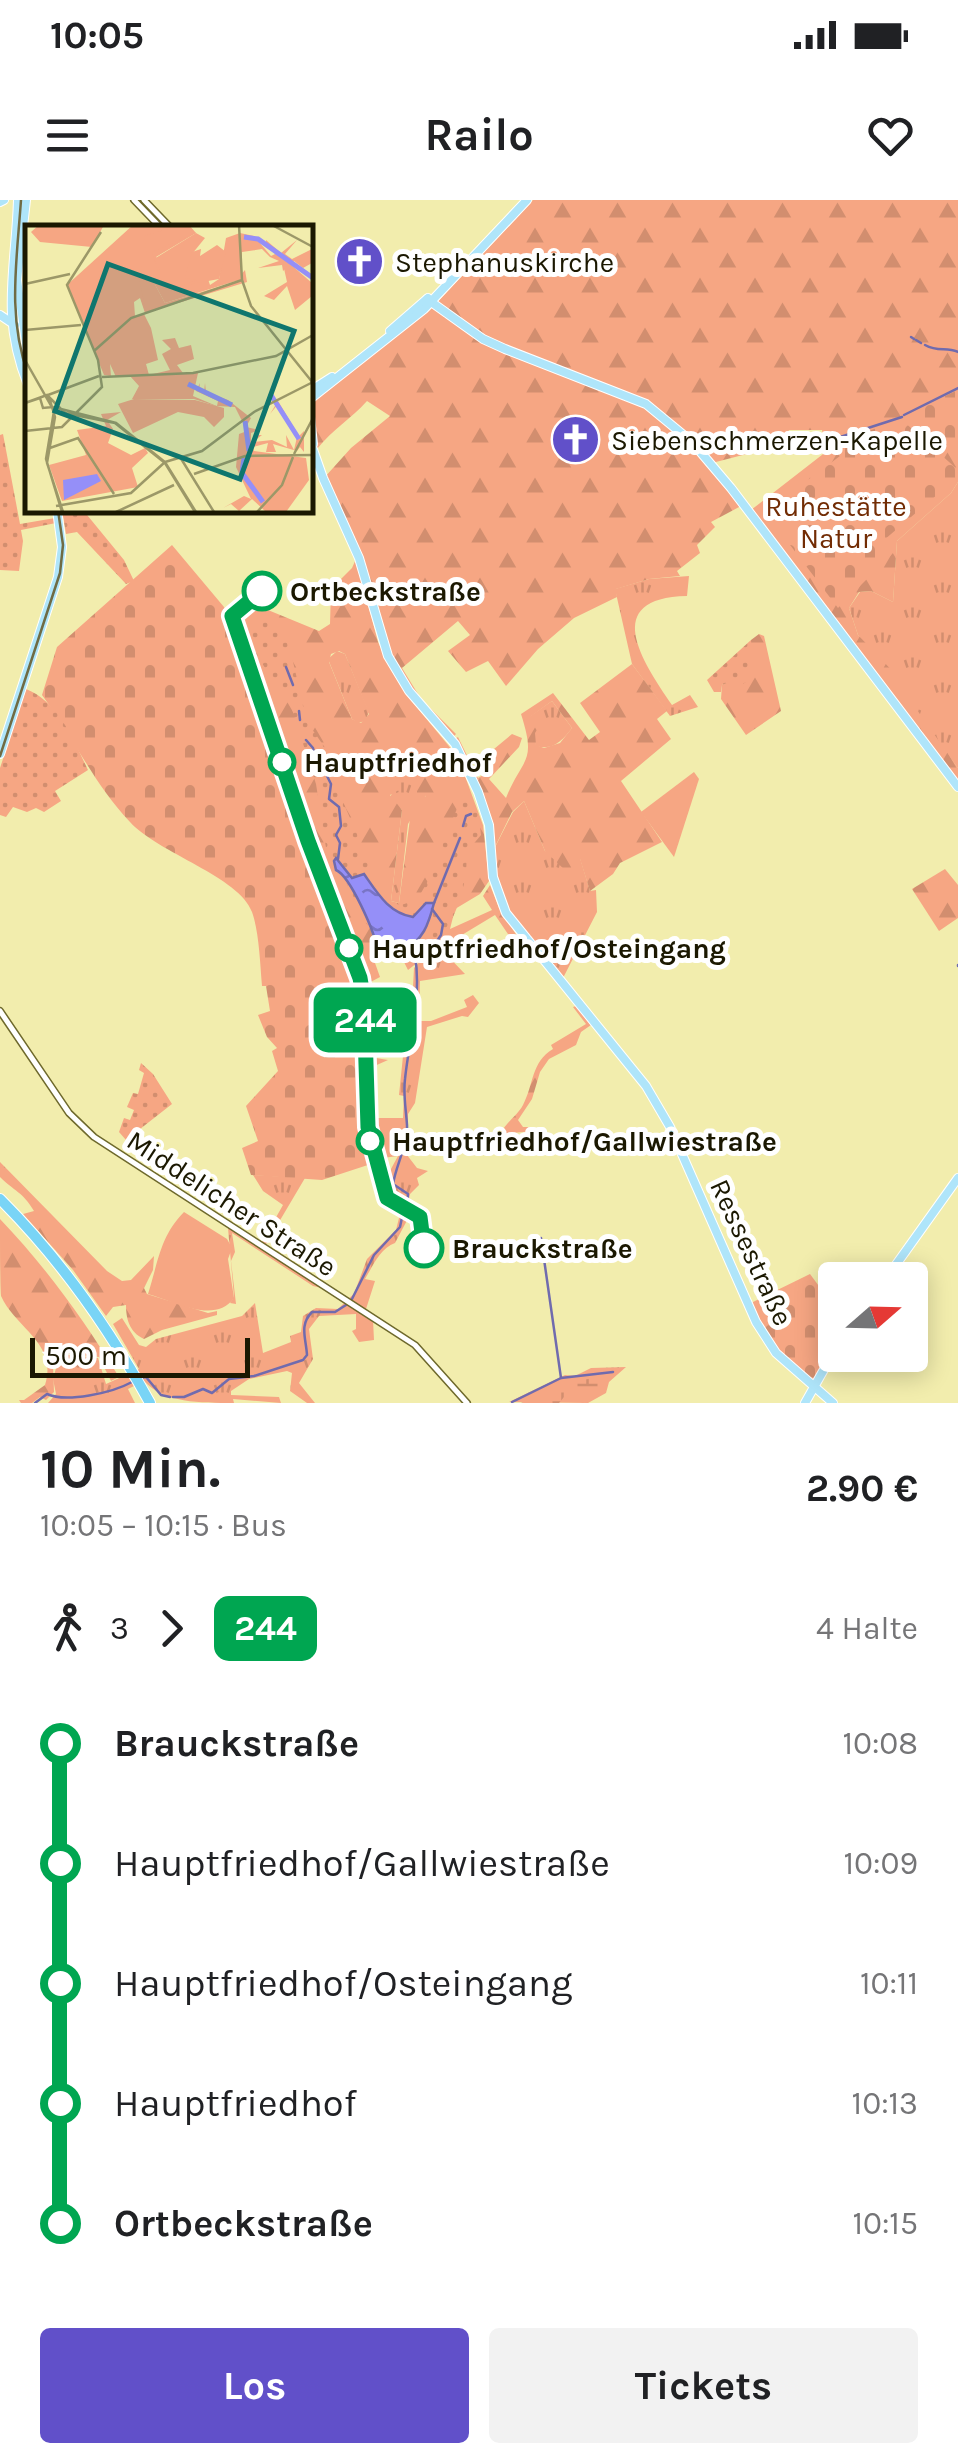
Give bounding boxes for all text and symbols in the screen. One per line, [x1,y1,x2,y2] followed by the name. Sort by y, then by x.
[50,13,144,58] text: 10:05
[40,108,95,163] icon: menu
[863,108,918,163] icon: heart
[424,109,534,161] text: Railo
[25,225,312,512] inset map
[334,236,386,288] church icon: Stephanuskirche
[395,246,614,279] place label: Stephanuskirche
[550,414,602,466] church icon: Siebenschmerzen-Kapelle
[611,424,943,457] place label: Siebenschmerzen-Kapelle
[765,490,907,555] park label: Ruhestätte Natur
[243,572,281,610] marker: Ortbeckstraße
[290,575,481,608] place label: Ortbeckstraße
[304,746,493,779] place label: Hauptfriedhof
[269,749,295,775] marker: Hauptfriedhof
[372,932,726,965] place label: Hauptfriedhof/Osteingang
[336,935,362,961] marker: Hauptfriedhof/Osteingang
[308,988,422,1052] line badge: 244
[334,1000,396,1041] text: 244
[121,1123,343,1283] street label: Middelicher Straße
[392,1125,777,1158] place label: Hauptfriedhof/Gallwiestraße
[357,1128,383,1154] marker: Hauptfriedhof/Gallwiestraße
[703,1174,800,1331] street label: Ressestraße
[405,1229,443,1267] marker: Brauckstraße
[452,1232,633,1265] place label: Brauckstraße
[818,1262,928,1372] north arrow
[818,1262,928,1372] map controls
[30,1333,250,1378] scale bar
[45,1339,127,1372] text: 500 m
[40,1437,221,1501] text: 10 Min.
[806,1466,918,1511] text: 2.90 €
[40,1507,287,1544] text: 10:05 – 10:15 · Bus
[40,1601,95,1656] icon: walk
[144,1601,199,1656] icon: forward
[234,1608,297,1649] text: 244
[110,1610,129,1647] text: 3
[816,1610,918,1647] text: 4 Halte
[114,1721,359,1766] text: Brauckstraße
[842,1725,918,1762] text: 10:08
[114,1841,610,1886] text: Hauptfriedhof/Gallwiestraße
[844,1845,918,1882] text: 10:09
[114,1961,572,2006] text: Hauptfriedhof/Osteingang
[860,1965,918,2002] text: 10:11
[114,2081,357,2126] text: Hauptfriedhof
[852,2085,918,2122] text: 10:13
[114,2201,373,2246] text: Ortbeckstraße
[852,2205,918,2242] text: 10:15
[40,2328,469,2443] button: Los
[489,2328,918,2443] button: Tickets

